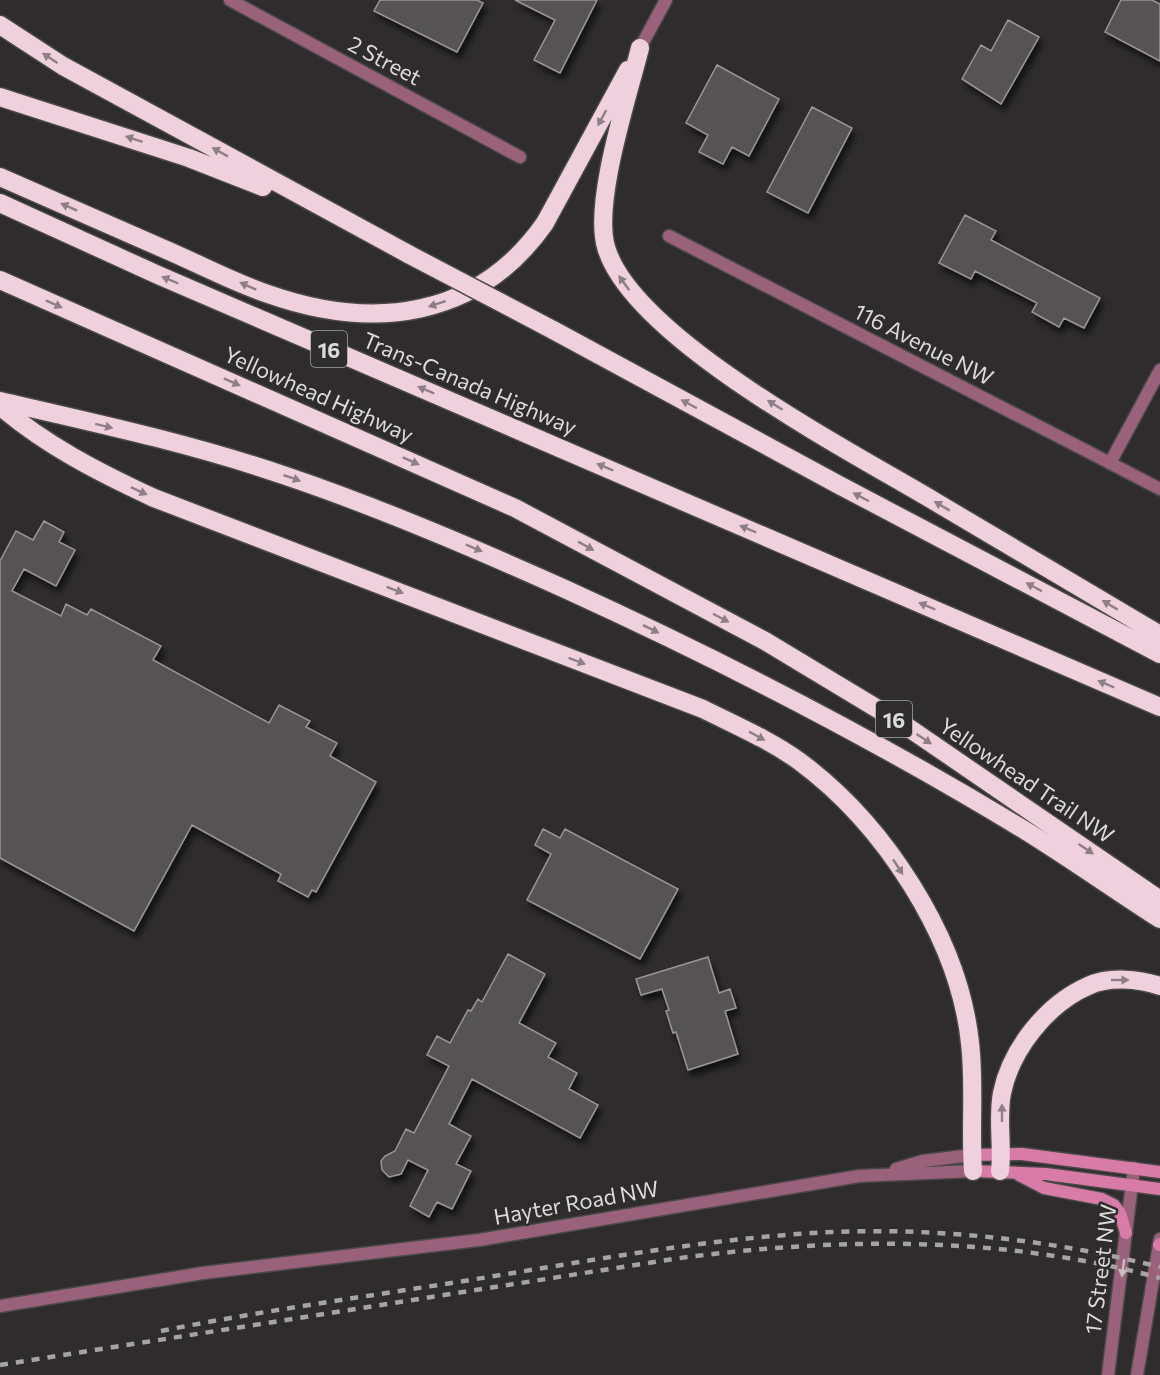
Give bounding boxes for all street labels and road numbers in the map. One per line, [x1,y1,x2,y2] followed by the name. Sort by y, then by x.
[344,30,426,90] street label: 2 Street
[850,297,998,391] street label: 116 Avenue NW
[359,326,581,440] street label: Trans-Canada Highway
[311,331,347,367] road number: 16
[220,340,418,448] street label: Yellowhead Highway
[876,701,912,737] road number: 16
[935,712,1119,848] street label: Yellowhead Trail NW
[491,1174,661,1230] street label: Hayter Road NW
[1079,1203,1121,1335] street label: 17 Street NW

